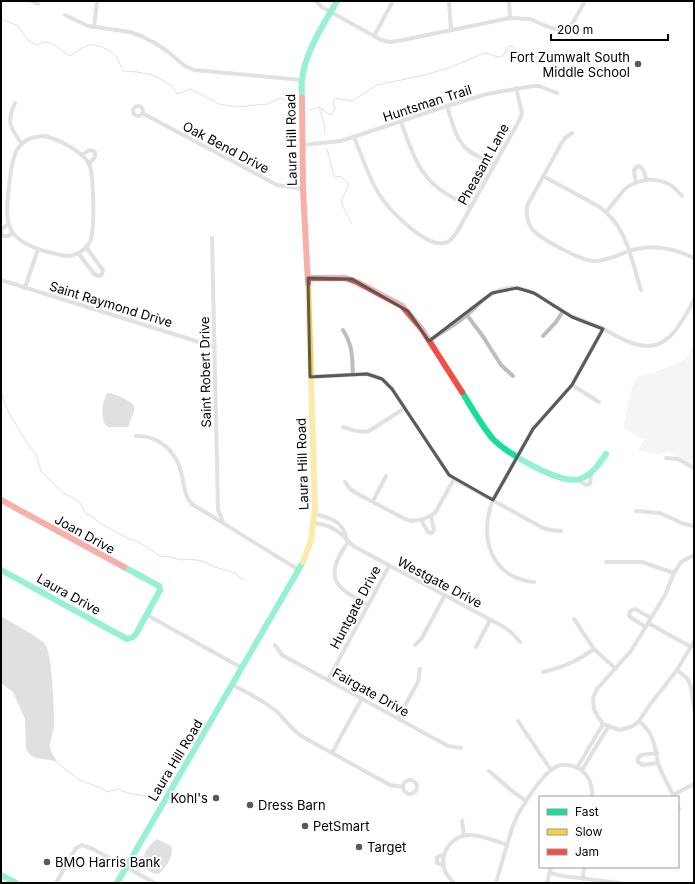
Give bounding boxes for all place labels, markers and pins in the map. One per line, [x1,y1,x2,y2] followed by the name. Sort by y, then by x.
[510,49,630,80] place label: Fort Zumwalt South Middle School
[633,59,643,69] marker: Fort Zumwalt South Middle School
[170,790,208,806] place label: Kohl's
[211,793,221,803] marker: Kohl's
[258,797,326,813] place label: Dress Barn
[245,800,255,810] marker: Dress Barn
[313,818,369,834] place label: PetSmart
[300,821,310,831] marker: PetSmart
[367,839,406,855] place label: Target
[354,842,364,852] marker: Target
[55,854,160,870] place label: BMO Harris Bank
[42,857,52,867] marker: BMO Harris Bank

